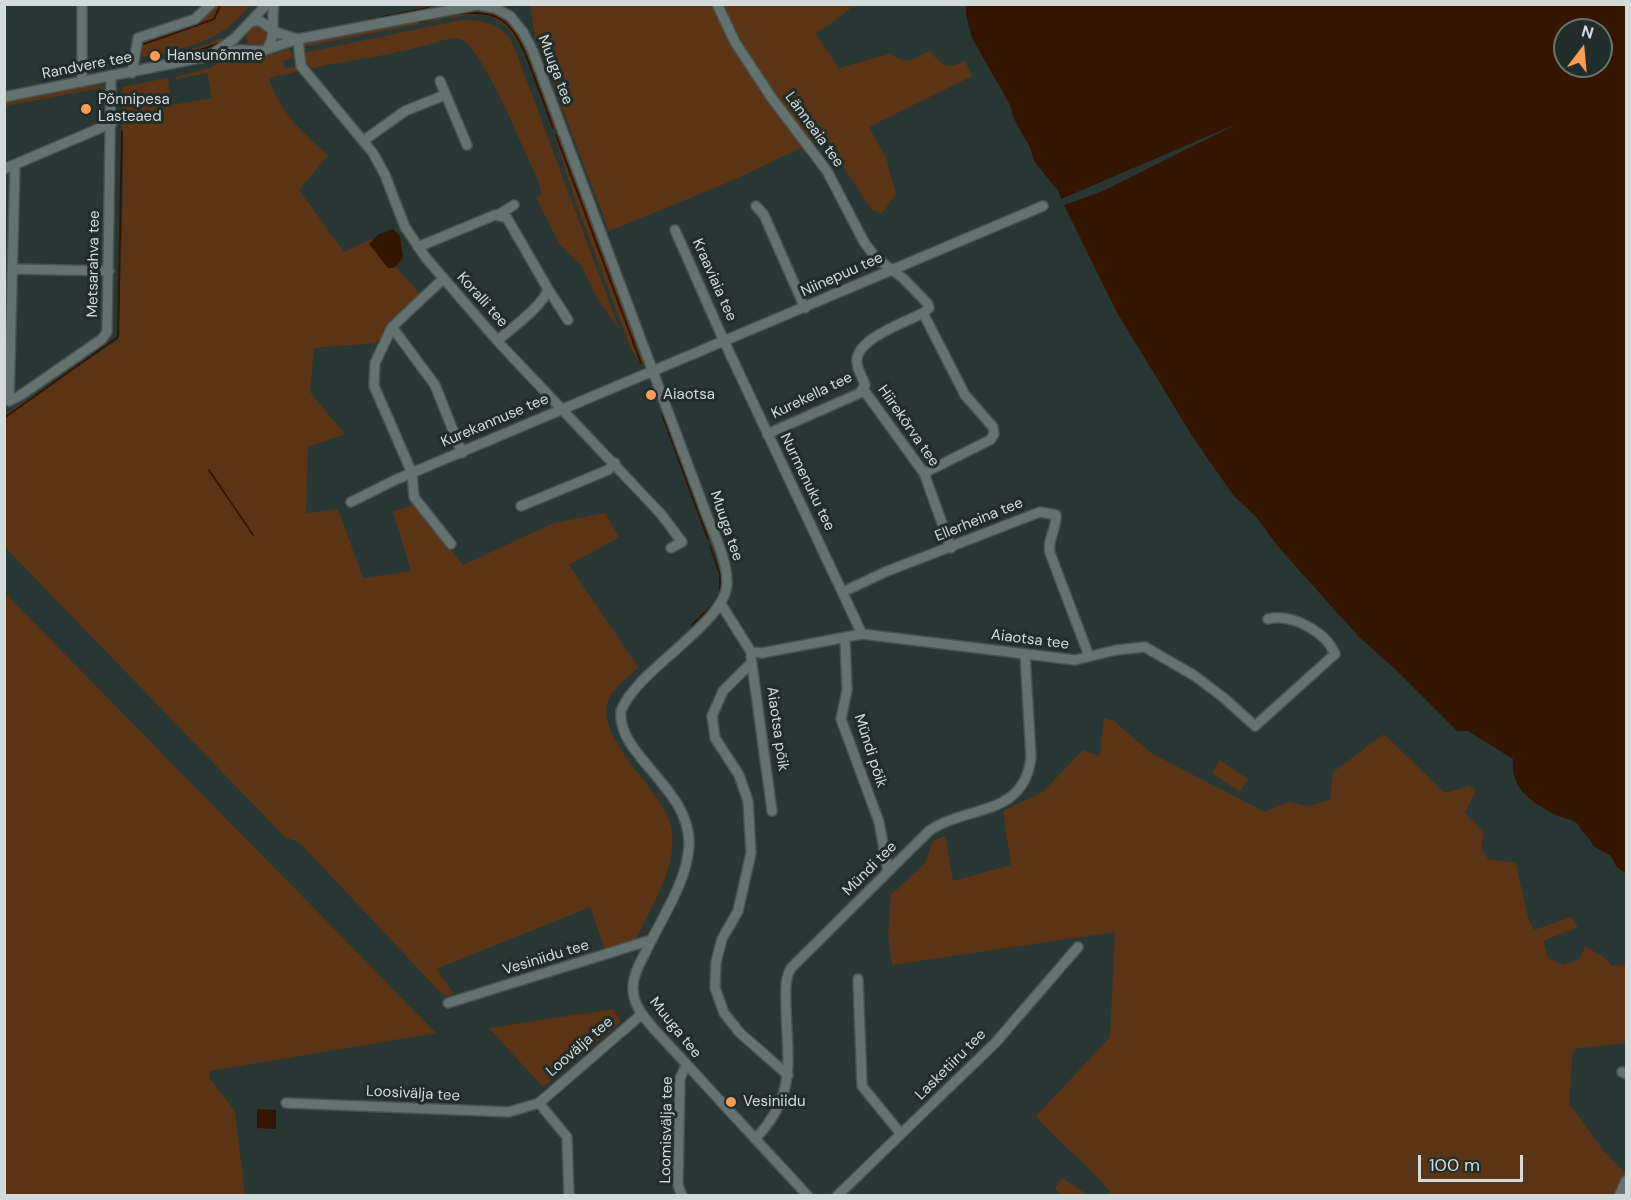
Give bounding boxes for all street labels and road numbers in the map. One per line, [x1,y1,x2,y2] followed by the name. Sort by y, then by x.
[534,33,576,107] street label: Muuga tee
[40,48,134,84] street label: Randvere tee
[781,89,847,171] street label: Länneaia tee
[84,210,104,318] street label: Metsarahva tee
[688,236,740,324] street label: Kraaviaia tee
[798,249,886,301] street label: Niinepuu tee
[453,269,511,331] street label: Koralli tee
[769,369,855,423] street label: Kurekella tee
[873,382,943,470] street label: Hiirekõrva tee
[439,390,551,452] street label: Kurekannuse tee
[776,430,838,534] street label: Nurmenuku tee
[706,489,746,563] street label: Muuga tee
[932,494,1026,546] street label: Ellerheina tee
[990,626,1070,654] street label: Aiaotsa tee
[762,686,792,772] street label: Aiaotsa põik
[850,712,890,790] street label: Mündi põik
[839,838,901,900] street label: Mündi tee
[501,936,591,980] street label: Vesiniidu tee
[645,994,705,1062] street label: Muuga tee
[543,1013,617,1081] street label: Loovälja tee
[912,1026,990,1104] street label: Lasketiiru tee
[657,1076,677,1184] street label: Loomisvälja tee
[366,1083,460,1105] street label: Loosivälja tee

